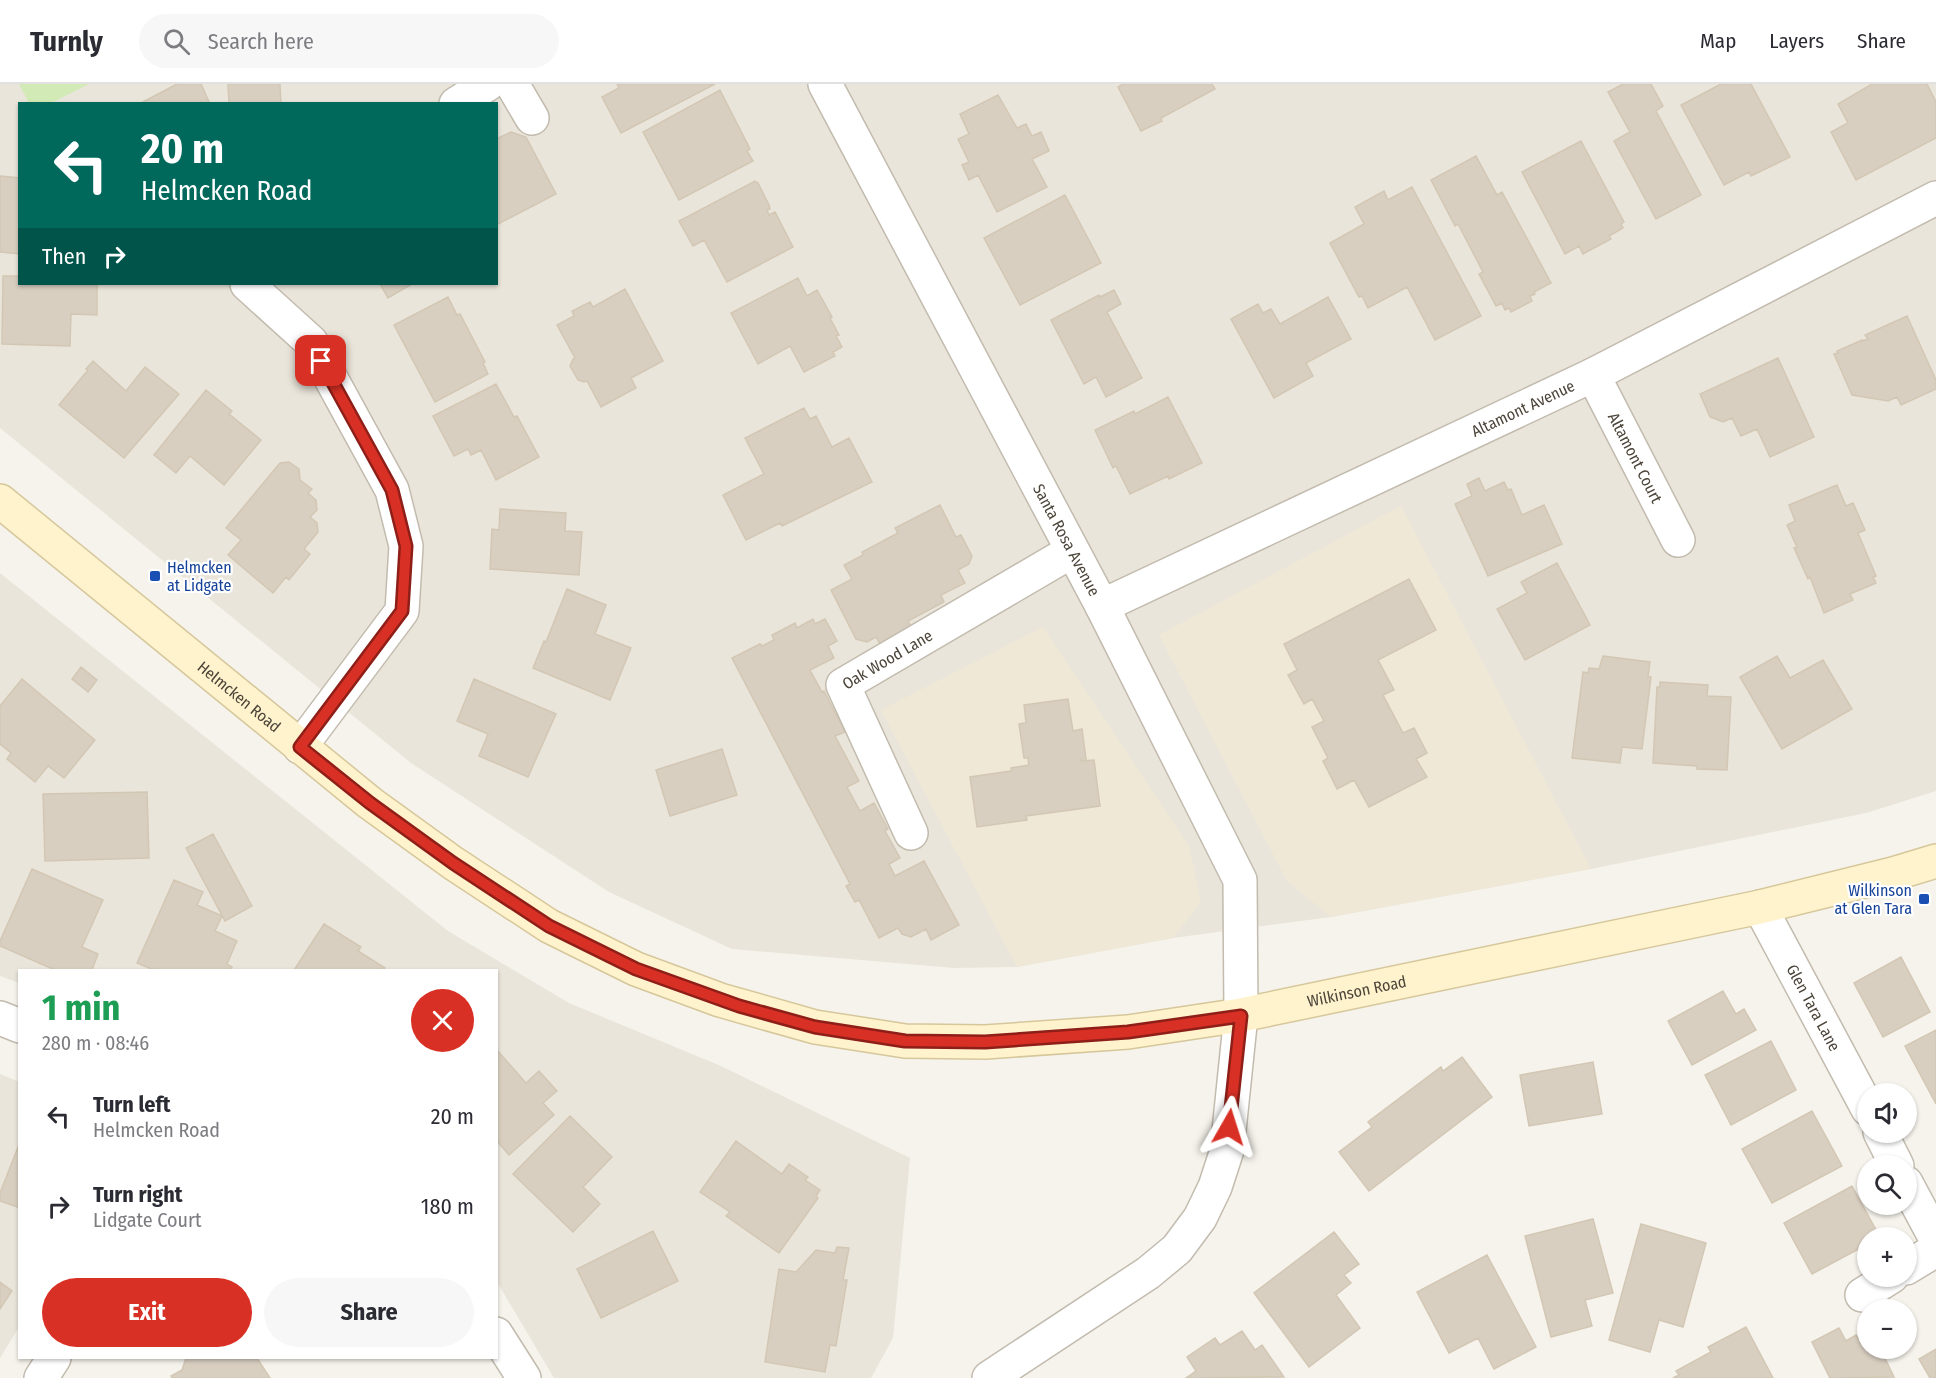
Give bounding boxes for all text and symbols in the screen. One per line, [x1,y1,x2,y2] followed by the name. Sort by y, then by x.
[139,14,559,68] search box
[30,25,103,58] text: Turnly
[160,25,193,58] icon: search
[208,28,314,55] text: Search here
[1700,28,1736,54] text: Map
[1769,28,1824,54] text: Layers
[1857,28,1906,54] text: Share
[141,124,224,174] text: 20 m
[42,126,120,204] icon: left
[141,175,312,207] text: Helmcken Road
[98,240,131,273] icon: right
[42,243,86,270] text: Then
[295,335,346,386] pin
[304,344,337,377] icon: arrive
[1468,376,1578,440] street label: Altamont Avenue
[1604,409,1667,507] street label: Altamont Court
[1029,480,1104,599] street label: Santa Rosa Avenue
[167,558,232,595] place label: Helmcken at Lidgate
[148,569,162,583] marker: Helmcken at Lidgate
[839,625,936,693] street label: Oak Wood Lane
[194,657,285,736] street label: Helmcken Road
[1834,881,1912,918] place label: Wilkinson at Glen Tara
[1917,892,1931,906] marker: Wilkinson at Glen Tara
[1783,961,1845,1054] street label: Glen Tara Lane
[1305,971,1408,1011] street label: Wilkinson Road
[42,986,120,1030] text: 1 min
[411,989,474,1052] button: close
[42,1031,149,1055] text: 280 m · 08:46
[1857,1083,1917,1359] map controls
[1857,1083,1917,1143] button: sound
[93,1091,171,1118] text: Turn left
[1197,1095,1261,1159] position arrow
[42,1100,75,1133] icon: left
[431,1103,474,1130] text: 20 m
[93,1118,220,1142] text: Helmcken Road
[1857,1155,1917,1215] button: search
[93,1181,182,1208] text: Turn right
[42,1190,75,1223] icon: right
[421,1193,474,1220] text: 180 m
[93,1208,202,1232] text: Lidgate Court
[1857,1227,1917,1287] button: +
[42,1278,252,1347] button: Exit
[264,1278,474,1347] button: Share
[1857,1299,1917,1359] button: −

